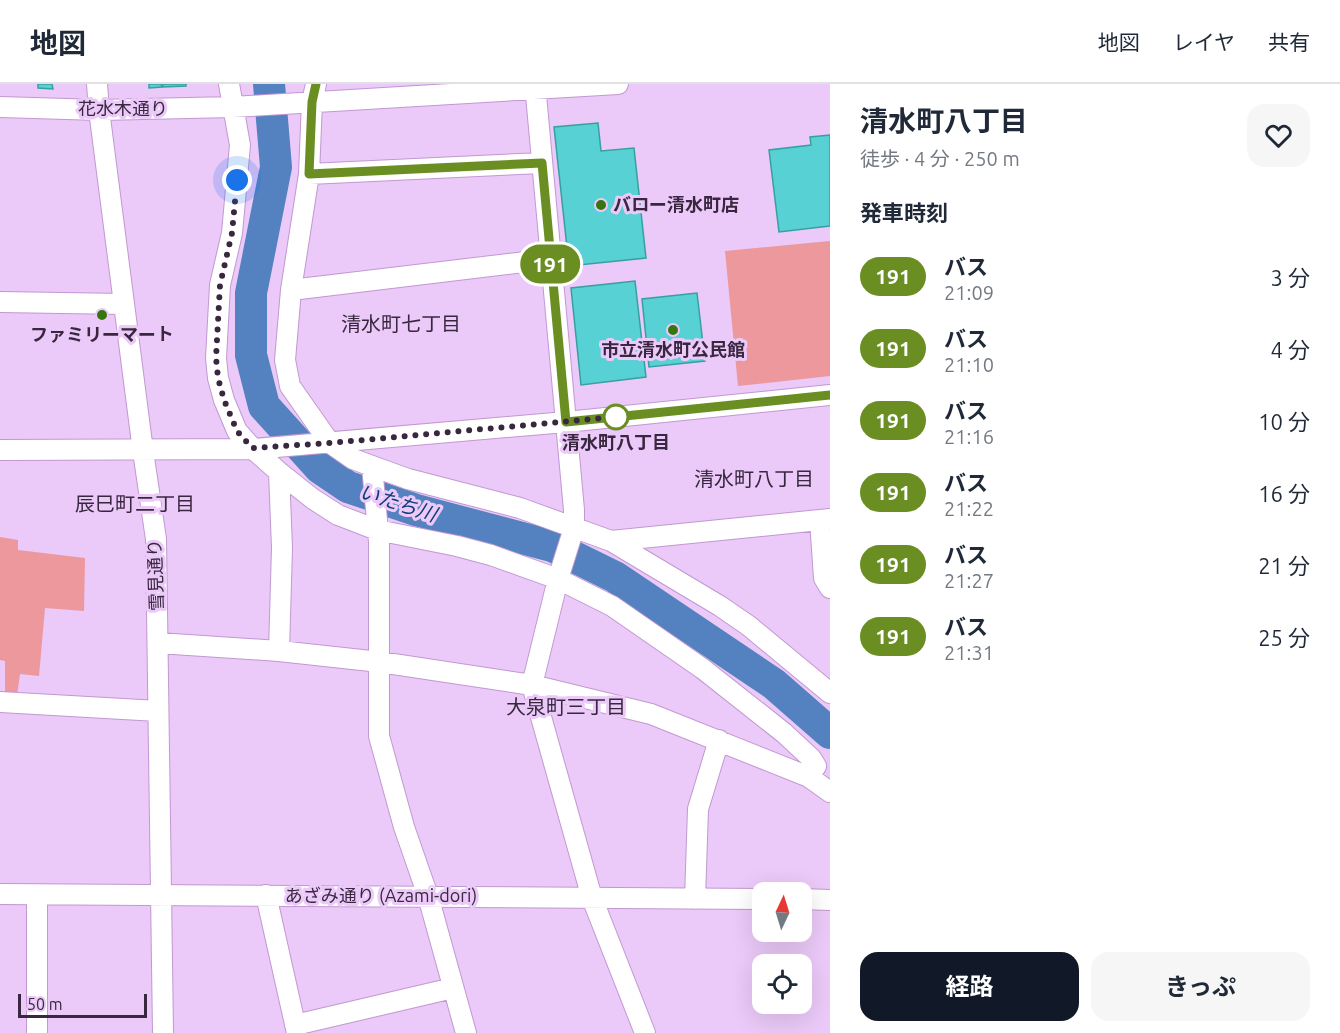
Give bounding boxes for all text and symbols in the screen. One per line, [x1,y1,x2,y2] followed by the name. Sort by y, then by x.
[30,27,86,58] text: 地図
[1098,30,1140,54] text: 地図
[1173,30,1235,54] text: レイヤ
[1268,30,1310,54] text: 共有
[78,98,168,118] street label: 花水木通り
[1247,104,1310,167] button: heart
[860,105,1028,136] text: 清水町八丁目
[860,147,1020,170] text: 徒歩 · 4 分 · 250 m
[222,165,252,195] your location
[613,194,739,214] place label: バロー清水町店
[594,198,608,212] marker: バロー清水町店
[860,200,948,225] text: 発車時刻
[516,244,584,284] line badge: 191
[532,252,568,276] text: 191
[944,254,988,279] text: バス
[875,264,911,288] text: 191
[1271,265,1310,290] text: 3 分
[944,281,994,304] text: 21:09
[95,308,109,322] marker: ファミリーマート
[341,312,461,335] district label: 清水町七丁目
[666,323,680,337] marker: 市立清水町公民館
[30,324,174,344] place label: ファミリーマート
[944,326,988,351] text: バス
[875,336,911,360] text: 191
[1271,337,1310,362] text: 4 分
[601,339,745,359] place label: 市立清水町公民館
[944,353,994,376] text: 21:10
[944,398,988,423] text: バス
[603,404,629,430] marker: 清水町八丁目
[875,408,911,432] text: 191
[1258,409,1310,434] text: 10 分
[944,425,994,448] text: 21:16
[562,432,670,452] place label: 清水町八丁目
[694,467,814,490] district label: 清水町八丁目
[944,470,988,495] text: バス
[357,479,442,526] water label: いたち川
[875,480,911,504] text: 191
[1258,481,1310,506] text: 16 分
[75,492,195,515] district label: 辰巳町二丁目
[944,497,994,520] text: 21:22
[144,539,166,611] street label: 雪見通り
[944,542,988,567] text: バス
[875,552,911,576] text: 191
[1258,553,1310,578] text: 21 分
[944,569,994,592] text: 21:27
[944,614,988,639] text: バス
[875,624,911,648] text: 191
[1258,625,1310,650] text: 25 分
[944,641,994,664] text: 21:31
[506,695,626,718] district label: 大泉町三丁目
[752,882,812,942] north arrow
[752,882,812,1014] map controls
[285,885,477,906] street label: あざみ通り (Azami-dori)
[860,952,1079,1021] button: 経路
[1091,952,1310,1021] button: きっぷ
[752,954,812,1014] button: locate
[18,991,147,1018] scale bar
[27,995,63,1013] text: 50 m

